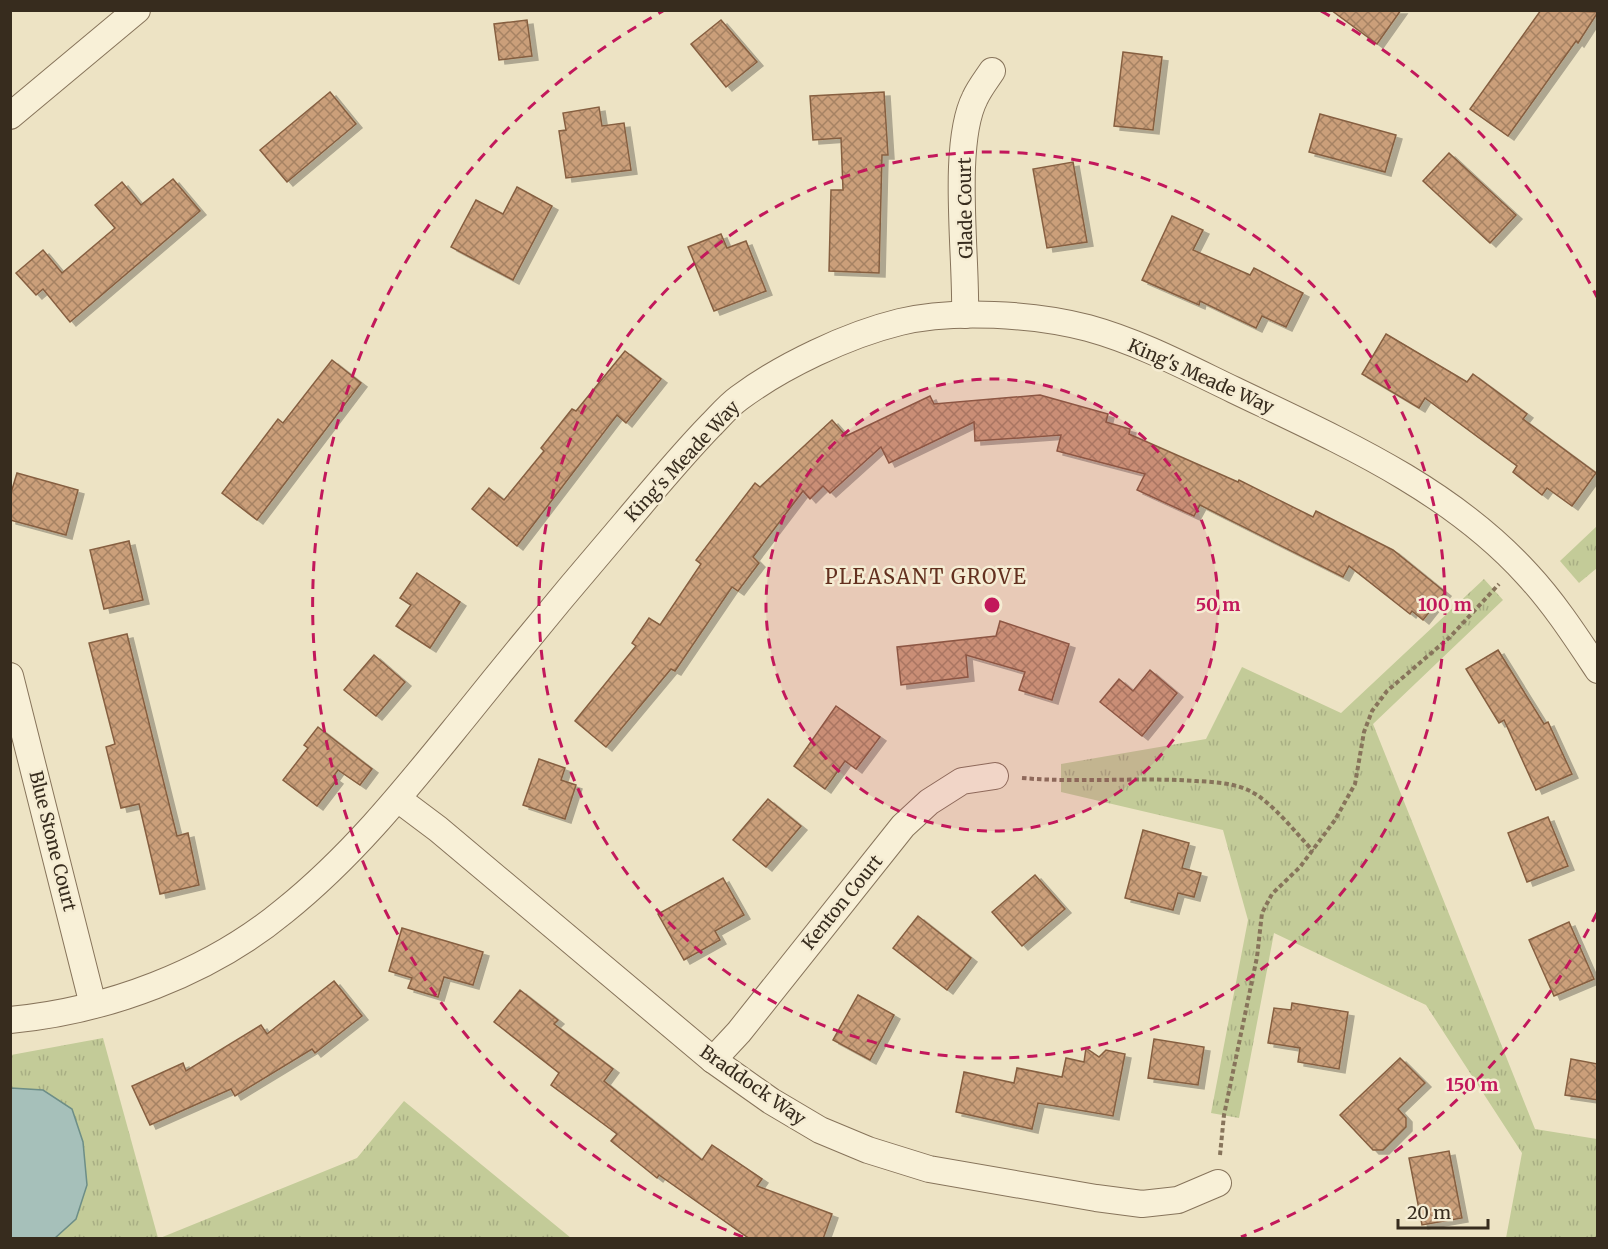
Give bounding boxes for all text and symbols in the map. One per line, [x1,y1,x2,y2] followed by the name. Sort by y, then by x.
[953,157,977,259] street label: Glade Court
[1124,333,1278,419] street label: King's Meade Way
[620,395,744,526] street label: King's Meade Way
[825,564,1027,589] district label: PLEASANT GROVE
[1196,593,1240,616] text: 50 m
[1418,593,1472,616] text: 100 m
[982,595,1002,615] centre of rings
[24,768,82,914] street label: Blue Stone Court
[797,850,887,954] street label: Kenton Court
[696,1040,811,1130] street label: Braddock Way
[1446,1073,1498,1096] text: 150 m
[1398,1192,1488,1230] scale bar
[1407,1201,1451,1224] text: 20 m

